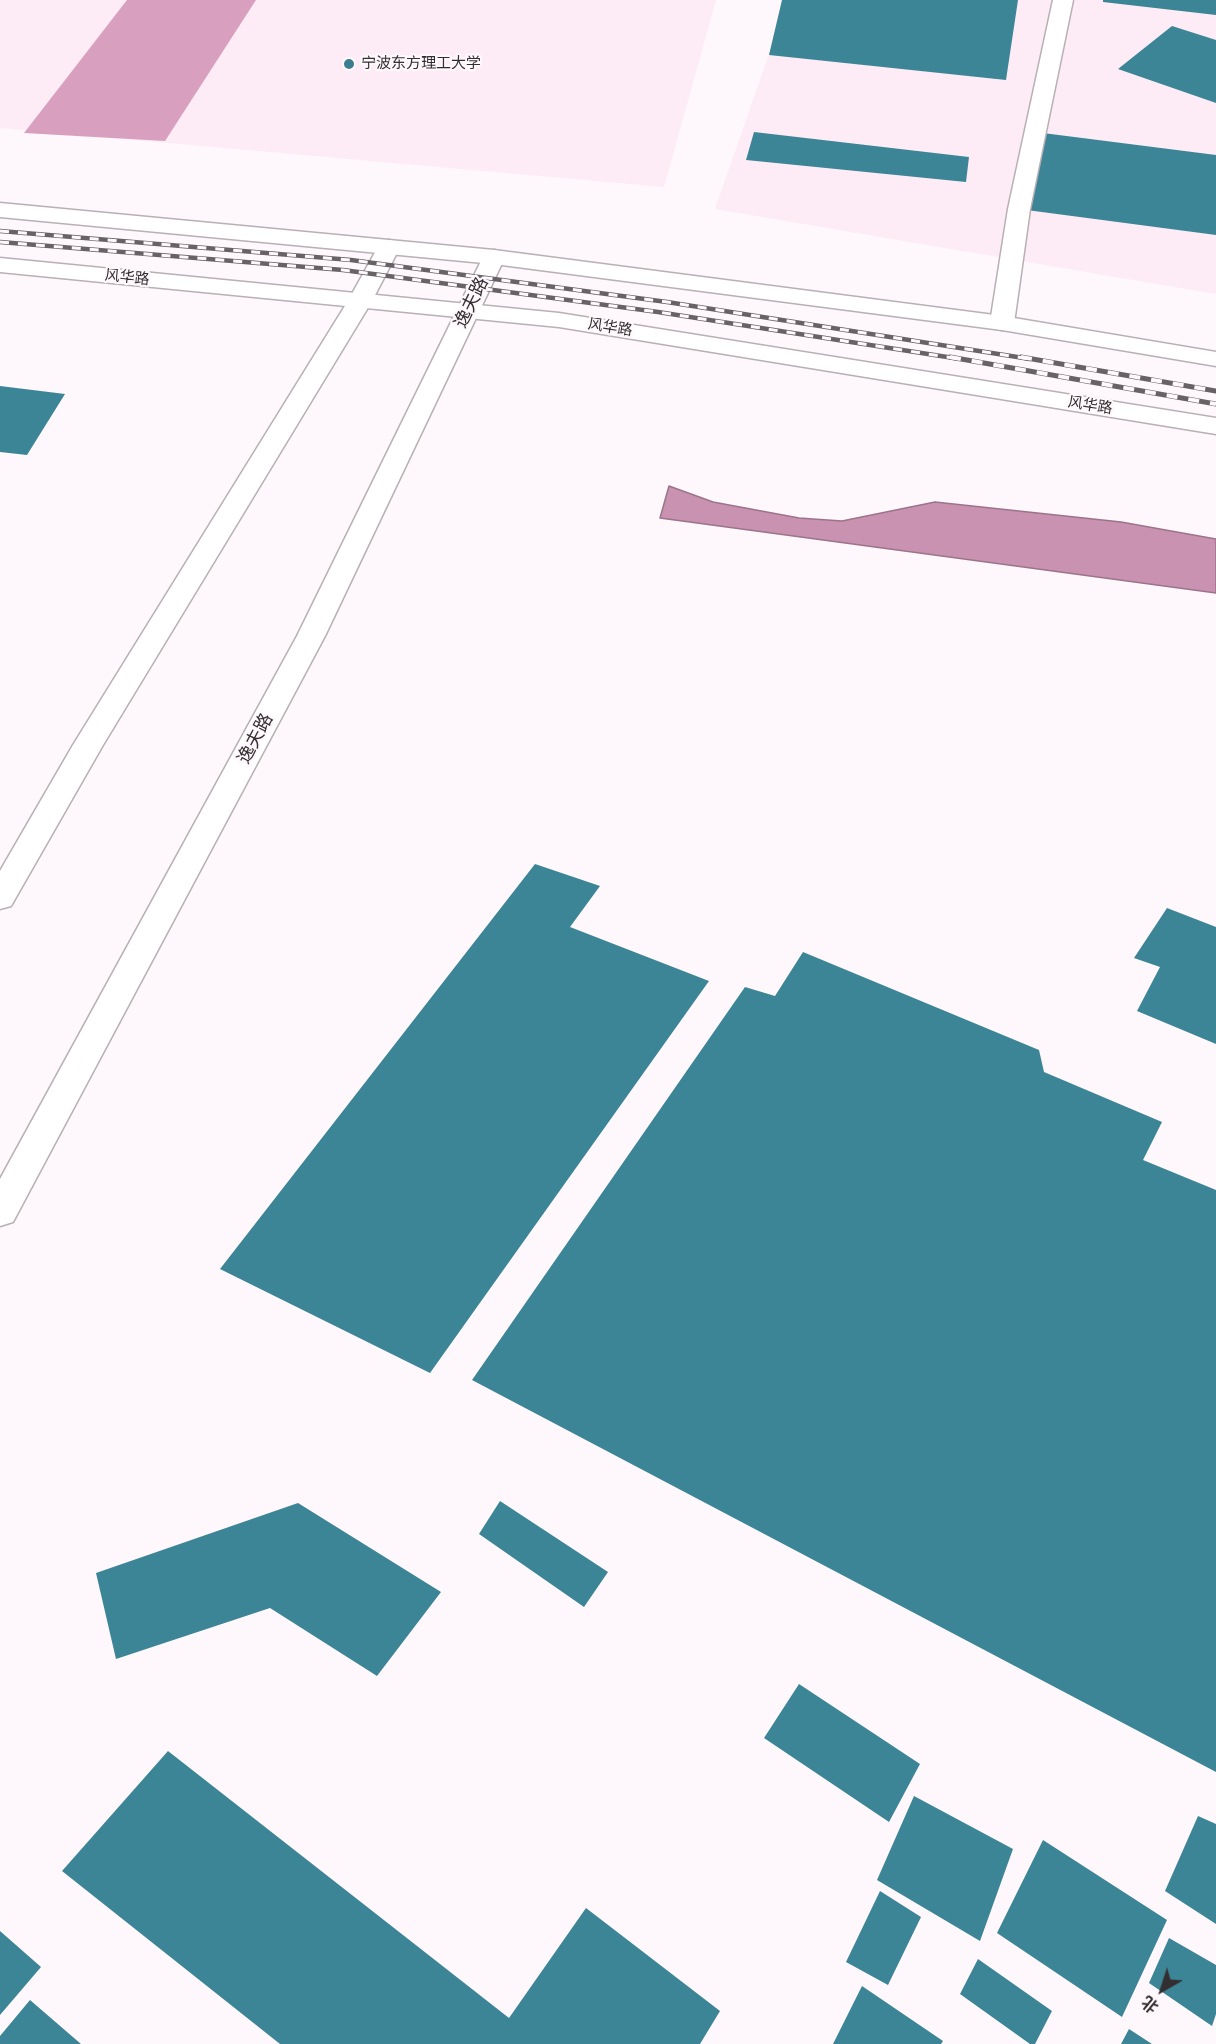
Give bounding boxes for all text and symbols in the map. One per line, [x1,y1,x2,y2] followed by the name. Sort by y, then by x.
[361,55,481,73] place label: 宁波东方理工大学
[342,57,356,71] marker: 宁波东方理工大学
[104,267,150,289] street label: 风华路
[450,274,494,332] street label: 逸夫路
[586,316,634,340] street label: 风华路
[1066,394,1114,418] street label: 风华路
[234,710,278,768] street label: 逸夫路
[1132,1960,1192,2020] north arrow
[1138,1991,1163,2018] text: 北

